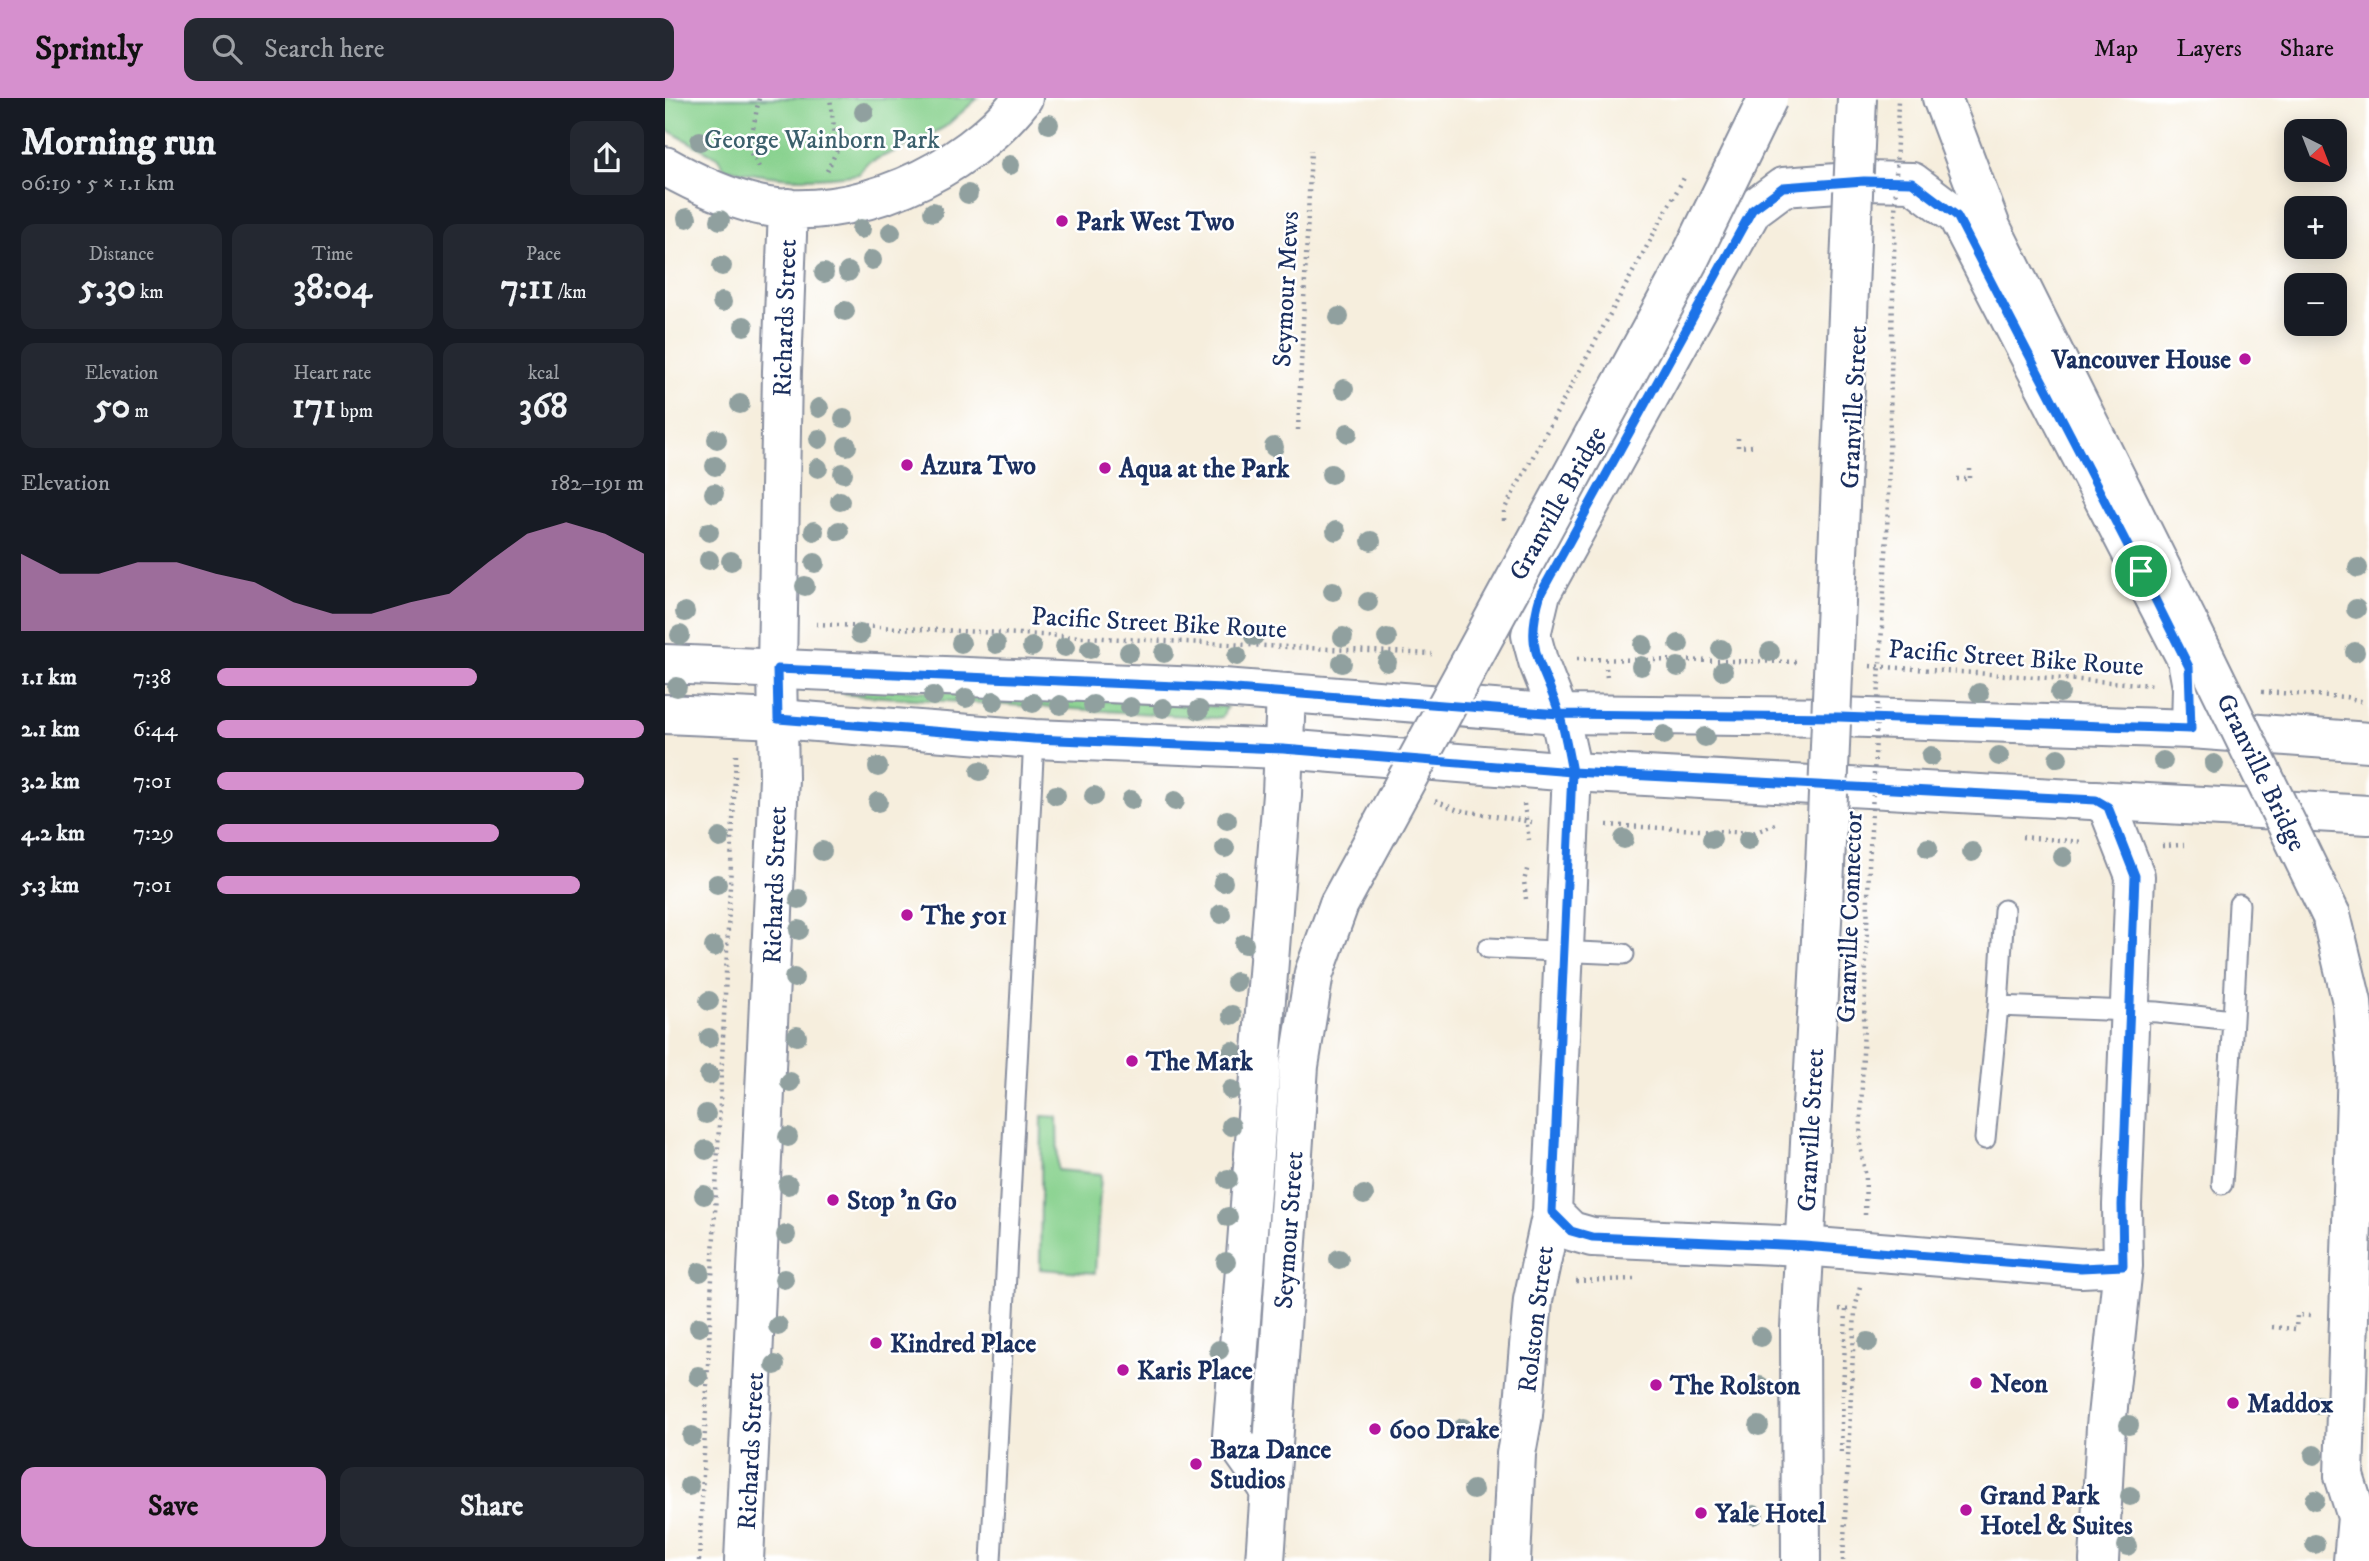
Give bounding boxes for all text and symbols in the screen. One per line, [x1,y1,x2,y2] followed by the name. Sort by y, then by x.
[184,18,674,81] search box
[35,29,142,70] text: Sprintly
[208,30,246,68] icon: search
[264,33,385,66] text: Search here
[2094,34,2138,64] text: Map
[2176,34,2242,64] text: Layers
[2280,34,2334,64] text: Share
[21,119,216,167] text: Morning run
[2284,119,2347,182] north arrow
[2284,119,2347,336] map controls
[570,121,644,195] button: share
[704,124,940,157] park label: George Wainborn Park
[21,169,175,198] text: 06:19 · 5 × 1.1 km
[2284,196,2347,259] button: +
[1076,206,1235,239] place label: Park West Two
[1266,210,1307,368] street label: Seymour Mews
[1054,213,1070,229] marker: Park West Two
[766,238,805,398] street label: Richards Street
[89,243,154,266] text: Distance
[312,243,353,266] text: Time
[526,243,561,266] text: Pace
[79,266,136,310] text: 5.30
[293,266,372,310] text: 38:04
[500,266,554,310] text: 7:11
[2284,273,2347,336] button: −
[136,281,164,304] text: km
[554,281,587,304] text: /km
[1834,324,1875,490] street label: Granville Street
[2051,344,2231,377] place label: Vancouver House
[2237,351,2253,367] marker: Vancouver House
[85,362,158,385] text: Elevation
[294,362,371,385] text: Heart rate
[528,362,559,385] text: kcal
[94,385,130,429] text: 50
[292,385,336,429] text: 171
[519,385,568,429] text: 368
[130,400,149,423] text: m
[336,400,373,423] text: bpm
[1502,421,1614,587] street label: Granville Bridge
[920,450,1036,483] place label: Azura Two
[1118,453,1290,486] place label: Aqua at the Park
[899,457,915,473] marker: Azura Two
[1097,460,1113,476] marker: Aqua at the Park
[21,469,110,498] text: Elevation
[550,469,644,498] text: 182–191 m
[2111,541,2171,601] pin
[2122,552,2160,590] icon: arrive
[1030,600,1288,647] street label: Pacific Street Bike Route
[1887,633,2145,684] street label: Pacific Street Bike Route
[21,663,77,692] text: 1.1 km
[133,663,171,692] text: 7:38
[2208,688,2313,857] street label: Granville Bridge
[21,715,80,744] text: 2.1 km
[133,715,177,744] text: 6:44
[21,767,80,796] text: 3.2 km
[133,767,172,796] text: 7:01
[756,805,795,965] street label: Richards Street
[1830,810,1871,1024] street label: Granville Connector
[21,819,85,848] text: 4.2 km
[133,819,174,848] text: 7:29
[21,871,79,900] text: 5.3 km
[133,871,172,900] text: 7:01
[920,900,1007,933] place label: The 501
[899,907,915,923] marker: The 501
[1145,1046,1254,1079] place label: The Mark
[1791,1047,1832,1213] street label: Granville Street
[1124,1053,1140,1069] marker: The Mark
[1268,1150,1311,1310] street label: Seymour Street
[847,1185,957,1218] place label: Stop 'n Go
[825,1192,841,1208] marker: Stop 'n Go
[1511,1244,1562,1395] street label: Rolston Street
[890,1328,1036,1361] place label: Kindred Place
[868,1335,884,1351] marker: Kindred Place
[1137,1355,1253,1388] place label: Karis Place
[1115,1362,1131,1378] marker: Karis Place
[1990,1368,2048,1401] place label: Neon
[1669,1370,1801,1403] place label: The Rolston
[731,1371,772,1531] street label: Richards Street
[1968,1375,1984,1391] marker: Neon
[1648,1377,1664,1393] marker: The Rolston
[2247,1388,2333,1421] place label: Maddox
[2225,1395,2241,1411] marker: Maddox
[1389,1414,1500,1447] place label: 600 Drake
[1367,1421,1383,1437] marker: 600 Drake
[1210,1434,1332,1497] place label: Baza Dance Studios
[1188,1456,1204,1472] marker: Baza Dance Studios
[21,1467,326,1547] button: Save
[340,1467,644,1547] button: Share
[1980,1480,2133,1543] place label: Grand Park Hotel & Suites
[1714,1498,1827,1531] place label: Yale Hotel
[1958,1502,1974,1518] marker: Grand Park Hotel & Suites
[1693,1505,1709,1521] marker: Yale Hotel

